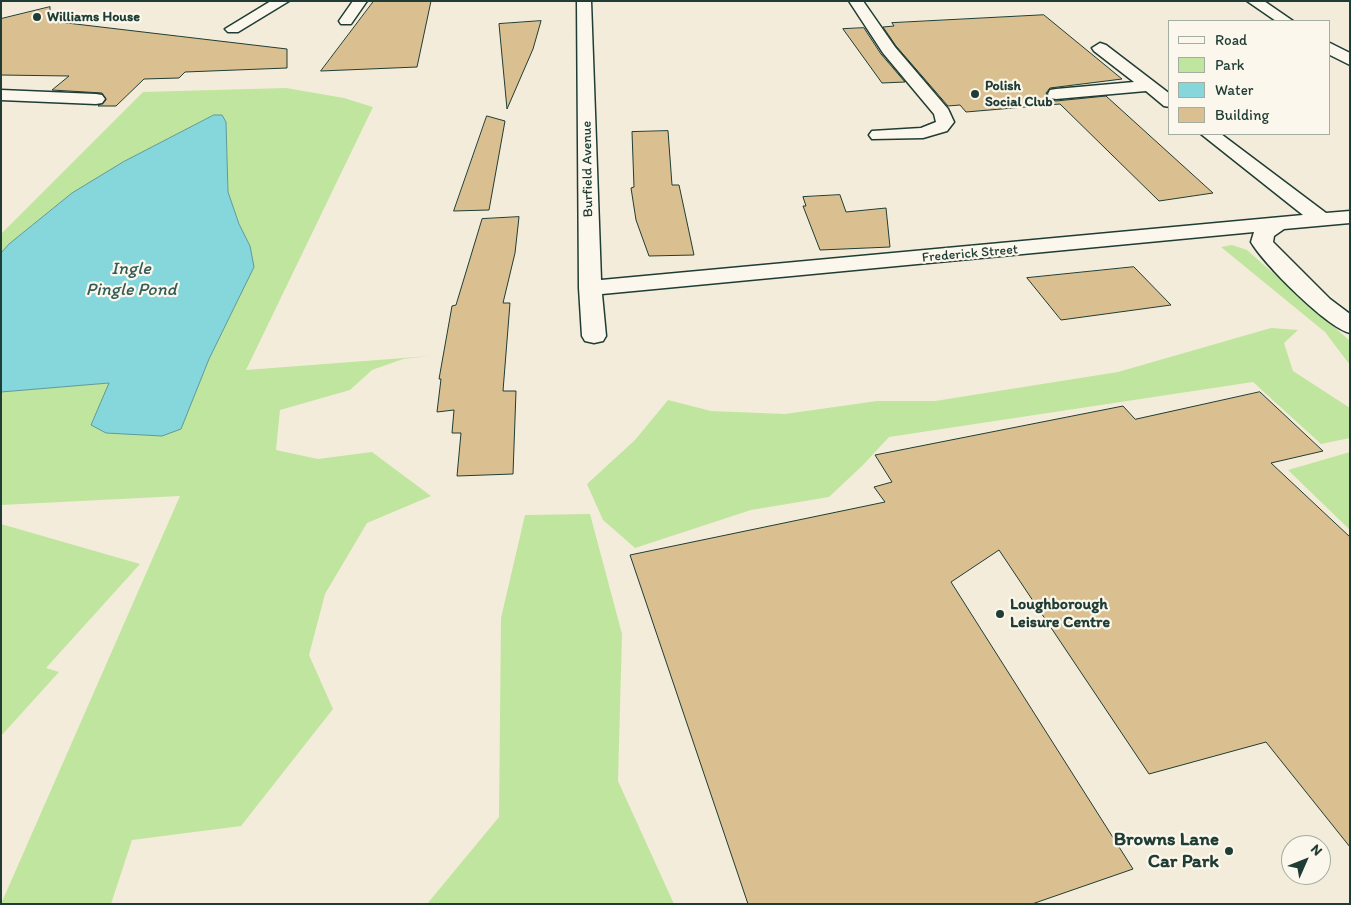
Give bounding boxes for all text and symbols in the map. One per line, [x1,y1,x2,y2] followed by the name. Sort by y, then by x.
[47,9,140,25] place label: Williams House
[31,11,43,23] marker: Williams House
[1168,20,1331,135] legend
[1215,31,1247,49] text: Road
[1215,56,1245,74] text: Park
[985,78,1053,110] place label: Polish Social Club
[1215,81,1253,99] text: Water
[969,88,981,100] marker: Polish Social Club
[1215,106,1269,124] text: Building
[579,121,597,217] street label: Burfield Avenue
[921,241,1019,267] street label: Frederick Street
[86,258,176,300] water label: Ingle Pingle Pond
[1010,595,1110,633] place label: Loughborough Leisure Centre
[994,608,1006,620] marker: Loughborough Leisure Centre
[1114,829,1219,873] place label: Browns Lane Car Park
[1281,835,1331,885] north arrow
[1307,841,1326,859] text: N
[1223,845,1235,857] marker: Browns Lane Car Park

